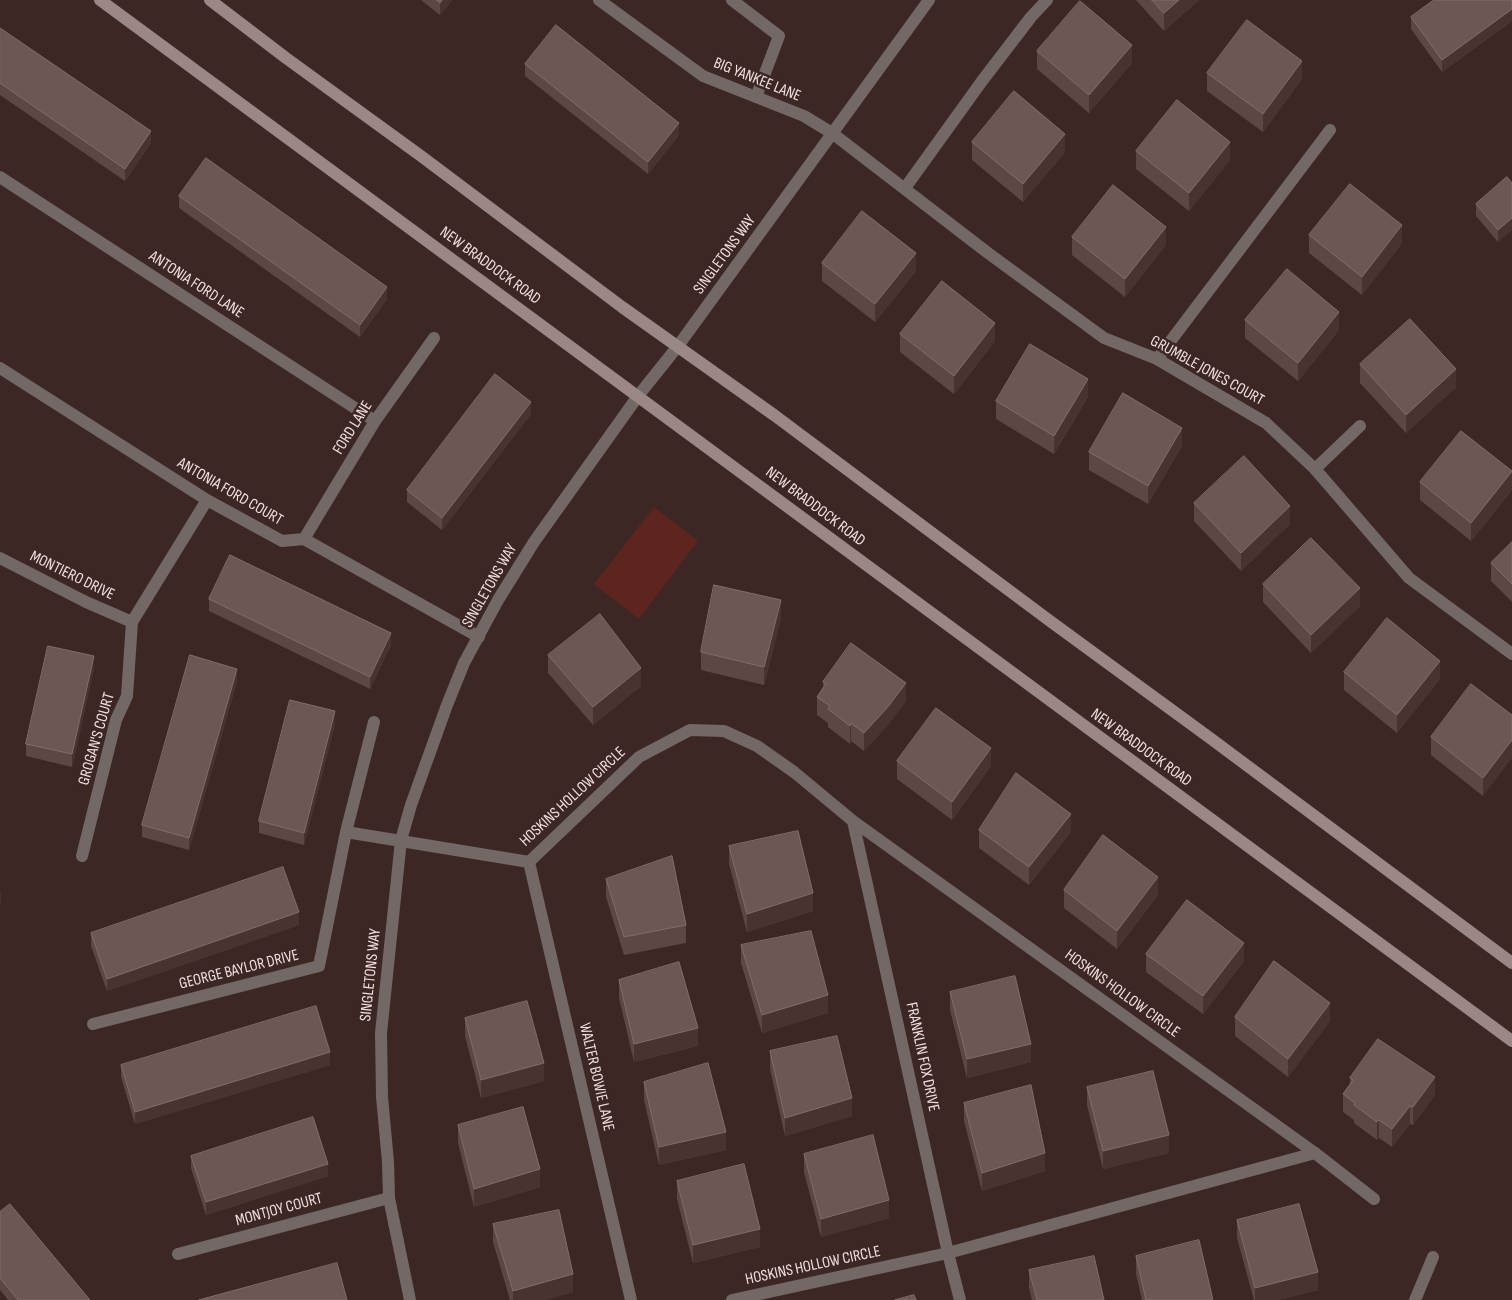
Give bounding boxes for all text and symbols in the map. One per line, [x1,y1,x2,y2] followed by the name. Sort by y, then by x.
[711,54,803,106] street label: BIG YANKEE LANE
[690,212,760,298] street label: SINGLETONS WAY
[436,223,544,309] street label: NEW BRADDOCK ROAD
[145,247,247,323] street label: ANTONIA FORD LANE
[1147,332,1267,410] street label: GRUMBLE JONES COURT
[329,398,377,458] street label: FORD LANE
[174,454,286,530] street label: ANTONIA FORD COURT
[761,463,869,551] street label: NEW BRADDOCK ROAD
[458,541,522,631] street label: SINGLETONS WAY
[27,547,117,605] street label: MONTIERO DRIVE
[75,691,119,787] street label: GROGAN'S COURT
[1087,705,1195,791] street label: NEW BRADDOCK ROAD
[516,743,630,851] street label: HOSKINS HOLLOW CIRCLE
[357,928,385,1022] street label: SINGLETONS WAY
[177,946,301,994] street label: GEORGE BAYLOR DRIVE
[1061,946,1183,1042] street label: HOSKINS HOLLOW CIRCLE
[901,1001,943,1113] street label: FRANKLIN FOX DRIVE
[574,1021,618,1133] street label: WALTER BOWIE LANE
[233,1189,325,1231] street label: MONTJOY COURT
[744,1242,882,1290] street label: HOSKINS HOLLOW CIRCLE

